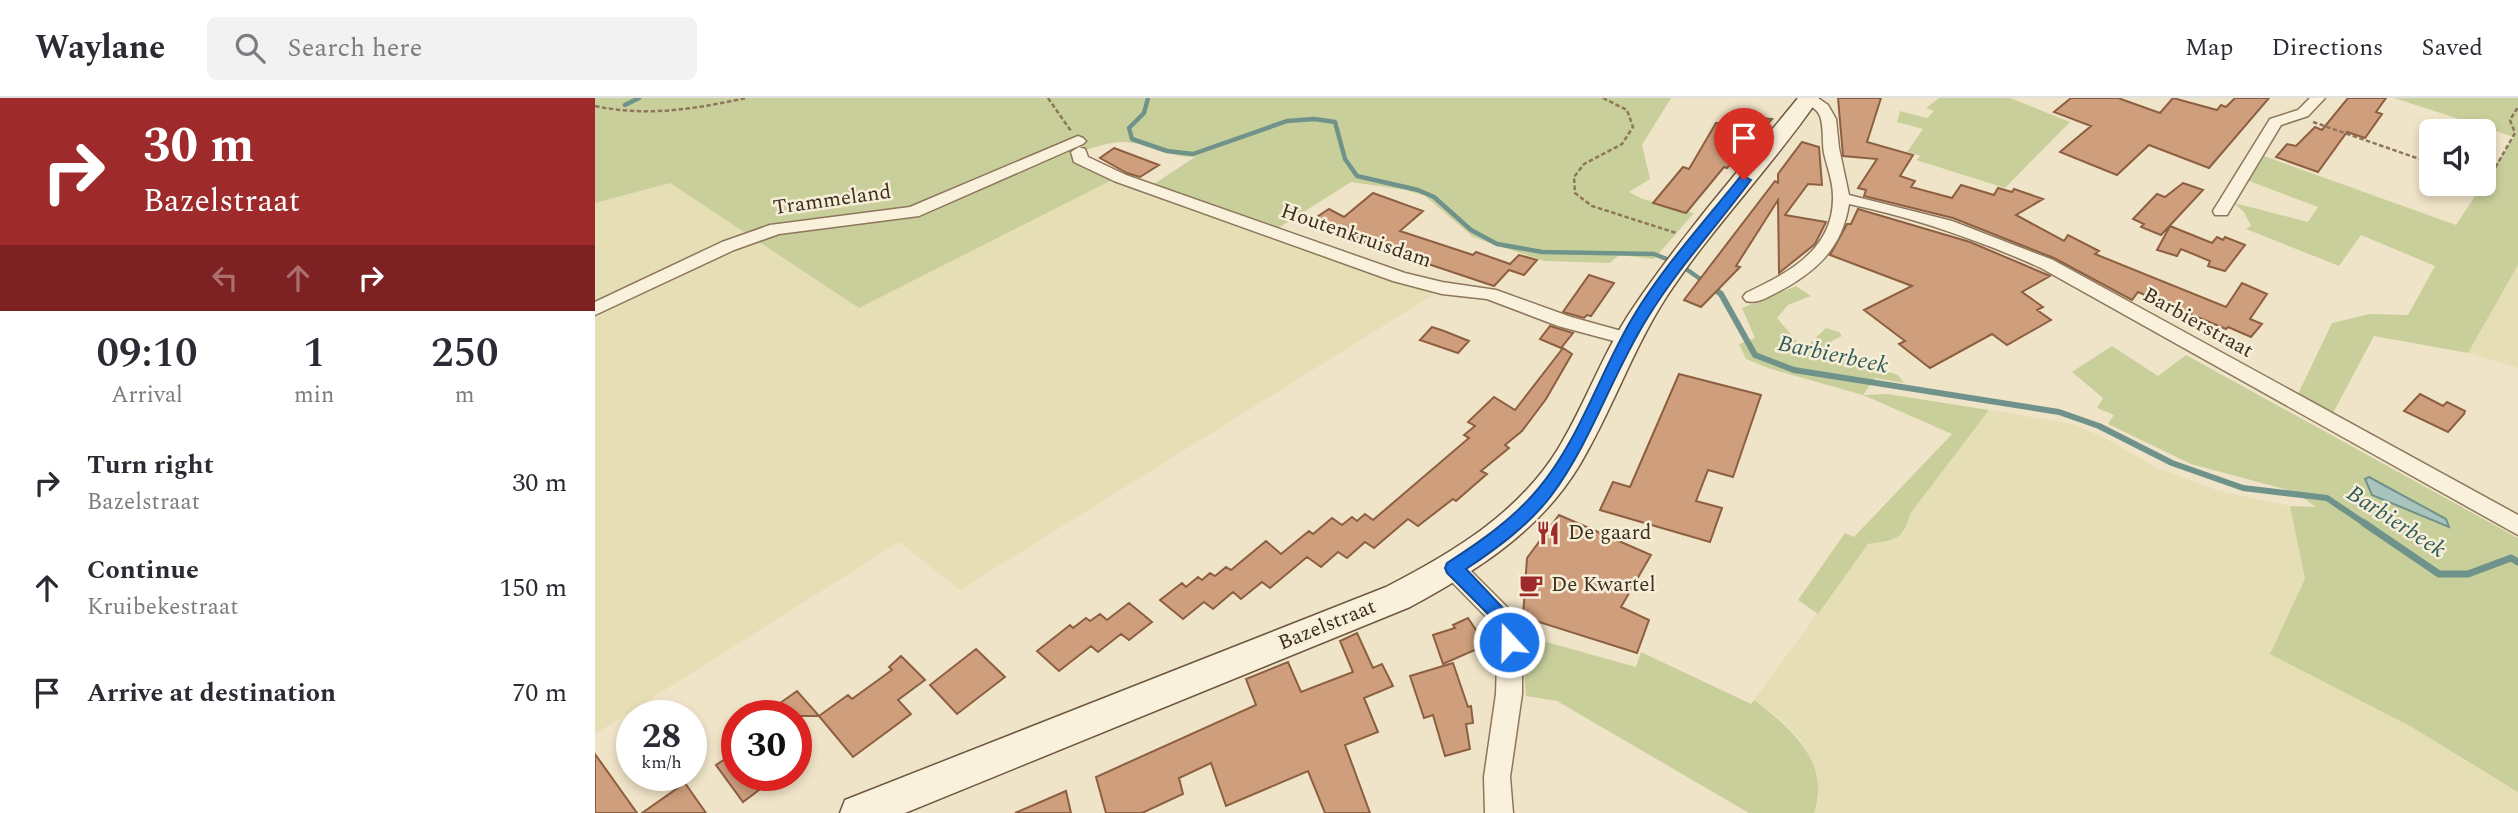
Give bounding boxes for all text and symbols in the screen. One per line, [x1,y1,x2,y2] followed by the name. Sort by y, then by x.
[207,17,697,80] search box
[35,23,165,73] text: Waylane
[287,28,422,68] text: Search here
[231,29,269,67] icon: search
[2185,30,2233,66] text: Map
[2271,30,2383,66] text: Directions
[2421,30,2483,66] text: Saved
[1714,108,1774,180] pin
[143,109,254,184] text: 30 m
[1725,119,1763,157] icon: arrive
[2419,119,2496,196] map controls
[2419,119,2496,196] button: sound
[28,126,119,217] icon: right
[771,176,893,224] street label: Trammeland
[143,177,300,226] text: Bazelstraat
[1276,195,1436,277] street label: Houtenkruisdam
[206,259,244,297] icon: left
[279,259,317,297] icon: ahead
[352,259,390,297] icon: right
[2137,279,2259,367] street label: Barbierstraat
[97,322,198,385] text: 09:10
[303,322,325,385] text: 1
[431,322,498,385] text: 250
[1774,326,1892,384] water label: Barbierbeek
[111,378,183,413] text: Arrival
[294,378,334,413] text: min
[455,378,475,413] text: m
[87,445,214,485] text: Turn right
[512,463,567,503] text: 30 m
[28,464,66,502] icon: right
[2339,477,2453,567] water label: Barbierbeek
[87,485,200,520] text: Bazelstraat
[1568,517,1652,549] place label: De gaard
[1534,519,1562,547] restaurant icon: De gaard
[87,550,199,590] text: Continue
[499,568,567,608] text: 150 m
[28,569,66,607] icon: ahead
[1551,569,1656,601] place label: De Kwartel
[1517,571,1545,599] cafe icon: De Kwartel
[87,590,238,625] text: Kruibekestraat
[1273,591,1381,659] street label: Bazelstraat
[1472,605,1546,679] position arrow
[87,673,336,713] text: Arrive at destination
[512,673,567,713] text: 70 m
[28,674,66,712] icon: arrive
[721,700,812,791] speed limit sign: 30
[642,710,681,763] text: 28
[641,749,682,776] text: km/h

